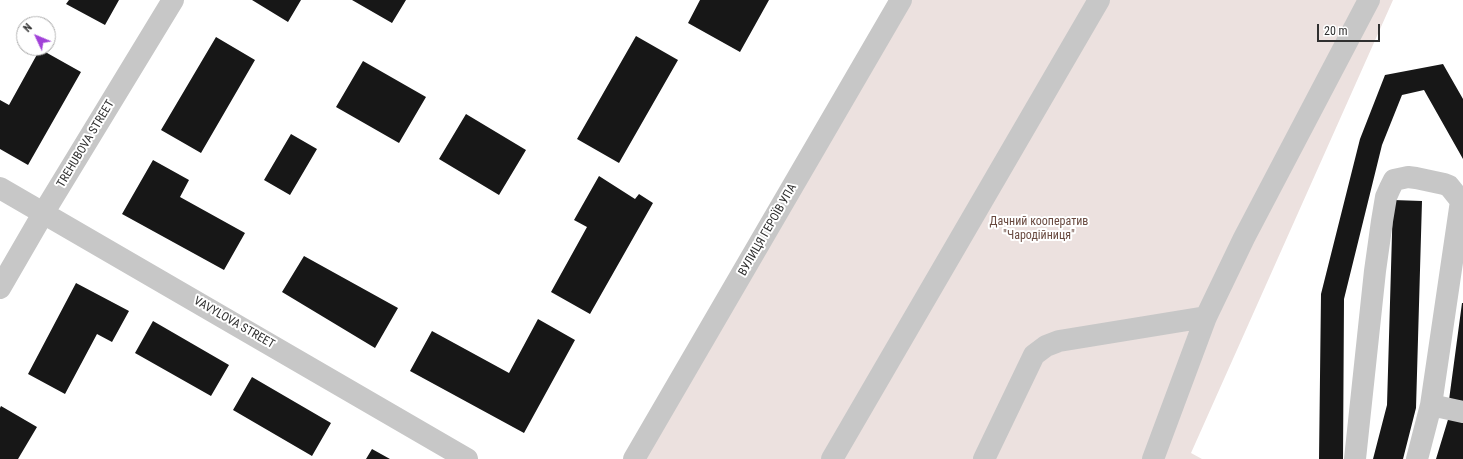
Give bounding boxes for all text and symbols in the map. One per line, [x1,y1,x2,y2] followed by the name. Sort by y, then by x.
[16,16,56,56] north arrow
[1319,16,1382,42] scale bar
[21,21,35,35] text: N
[1324,24,1348,38] text: 20 m
[54,98,118,190] street label: TREHUBOVA STREET
[736,182,800,278] street label: ВУЛИЦЯ ГЕРОЇВ УПА
[990,215,1088,243] park label: Дачний кооператив "Чародійниця"
[191,294,277,352] street label: VAVYLOVA STREET

